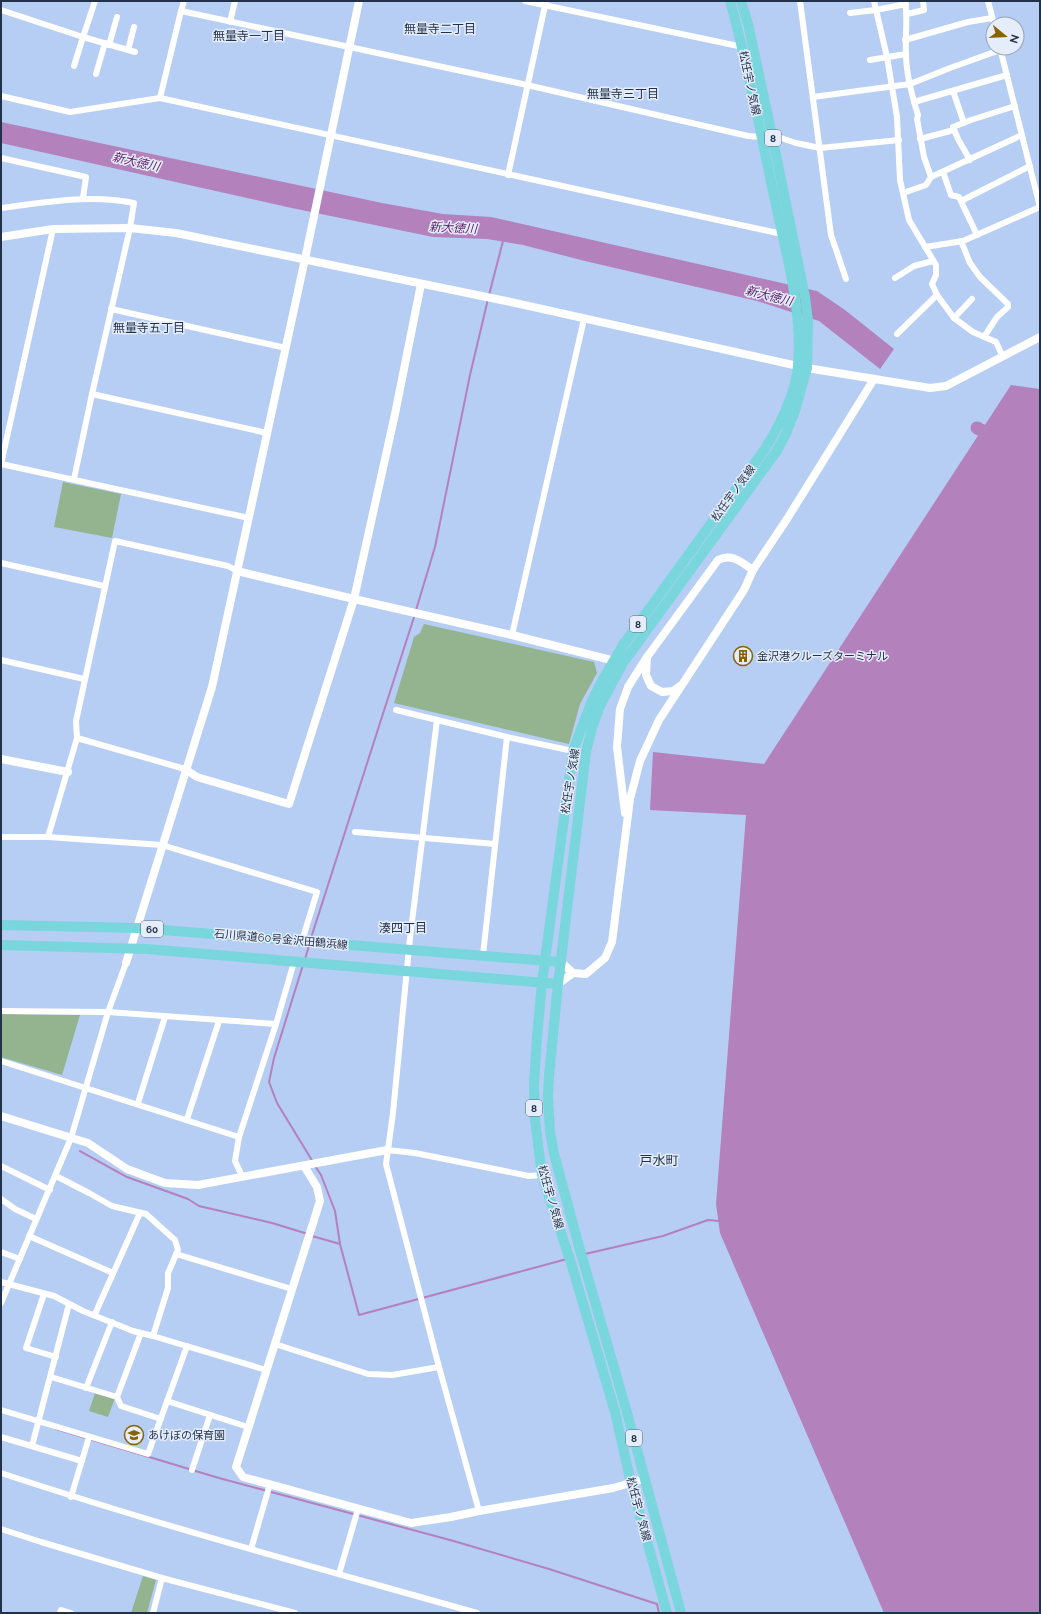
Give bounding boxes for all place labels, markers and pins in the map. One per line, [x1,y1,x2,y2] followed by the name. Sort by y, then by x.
[732,645,754,667] building icon: 金沢港クルーズターミナル
[757,650,888,663] place label: 金沢港クルーズターミナル
[123,1424,145,1446] school or university icon: あけぼの保育園
[148,1429,225,1442] place label: あけぼの保育園

